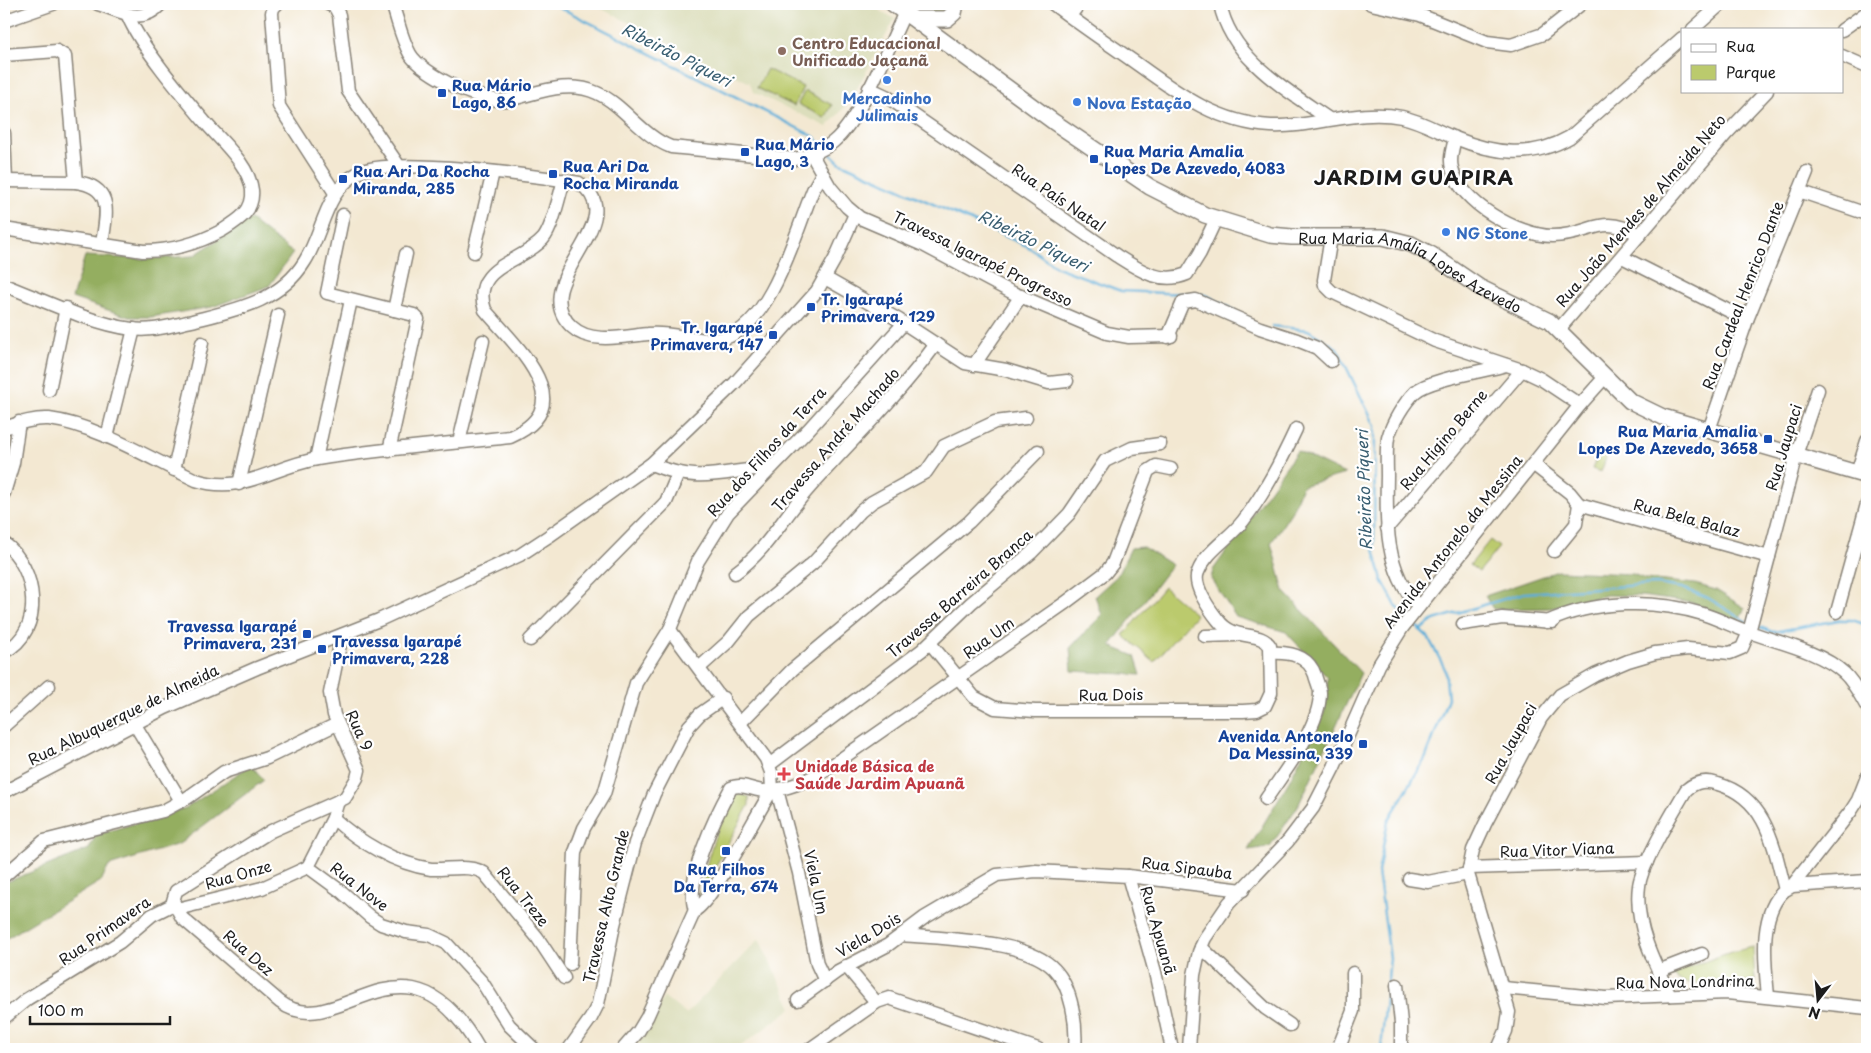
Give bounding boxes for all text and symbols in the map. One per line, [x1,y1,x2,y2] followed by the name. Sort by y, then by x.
[618,16,738,93] water label: Ribeirão Piqueri
[1681,28,1844,92] legend
[792,31,941,71] place label: Centro Educacional Unificado Jaçanã
[1726,34,1755,57] text: Rua
[776,45,788,57] marker: Centro Educacional Unificado Jaçanã
[1726,60,1776,83] text: Parque
[452,73,531,113] place label: Rua Mário Lago, 86
[881,74,893,86] marker: Mercadinho Julimais
[843,86,932,126] place label: Mercadinho Julimais
[436,87,448,99] marker: Rua Mário Lago, 86
[1087,91,1192,114] place label: Nova Estação
[1071,96,1083,108] marker: Nova Estação
[1550,108,1730,312] street label: Rua João Mendes de Almeida Neto
[755,132,834,172] place label: Rua Mário Lago, 3
[1104,139,1286,179] place label: Rua Maria Amalia Lopes De Azevedo, 4083
[739,146,751,158] marker: Rua Mário Lago, 3
[1088,153,1100,165] marker: Rua Maria Amalia Lopes De Azevedo, 4083
[563,154,680,194] place label: Rua Ari Da Rocha Miranda
[1008,157,1110,237] street label: Rua País Natal
[353,159,490,199] place label: Rua Ari Da Rocha Miranda, 285
[1314,162,1514,192] district label: JARDIM GUAPIRA
[547,168,559,180] marker: Rua Ari Da Rocha Miranda
[337,173,349,185] marker: Rua Ari Da Rocha Miranda, 285
[1695,197,1789,393] street label: Rua Cardeal Henrico Dante
[975,203,1096,278] water label: Ribeirão Piqueri
[889,204,1077,312] street label: Travessa Igarapé Progresso
[1456,221,1529,244] place label: NG Stone
[1298,225,1526,318] street label: Rua Maria Amália Lopes Azevedo
[1440,226,1452,238] marker: NG Stone
[821,287,935,327] place label: Tr. Igarapé Primavera, 129
[805,301,817,313] marker: Tr. Igarapé Primavera, 129
[650,315,764,355] place label: Tr. Igarapé Primavera, 147
[767,329,779,341] marker: Tr. Igarapé Primavera, 147
[766,362,904,516] street label: Travessa André Machado
[701,380,831,521] street label: Rua dos Filhos da Terra
[1394,383,1492,495] street label: Rua Higino Berne
[1759,401,1807,493] street label: Rua Jaupaci
[1578,419,1759,459] place label: Rua Maria Amalia Lopes De Azevedo, 3658
[1349,427,1377,551] water label: Ribeirão Piqueri
[1762,433,1774,445] marker: Rua Maria Amalia Lopes De Azevedo, 3658
[1377,449,1528,633] street label: Avenida Antonelo da Messina
[1631,492,1743,542] street label: Rua Bela Balaz
[881,523,1037,663] street label: Travessa Barreira Branca
[958,611,1018,663] street label: Rua Um
[167,614,297,654] place label: Travessa Igarapé Primavera, 231
[301,628,313,640] marker: Travessa Igarapé Primavera, 231
[332,629,462,669] place label: Travessa Igarapé Primavera, 228
[316,643,328,655] marker: Travessa Igarapé Primavera, 228
[24,657,223,770] street label: Rua Albuquerque de Almeida
[1079,682,1144,706] street label: Rua Dois
[1478,698,1542,788] street label: Rua Jaupaci
[341,706,379,754] street label: Rua 9
[1217,724,1353,764] place label: Avenida Antonelo Da Messina, 339
[1357,738,1369,750] marker: Avenida Antonelo Da Messina, 339
[795,754,966,794] place label: Unidade Básica de Saúde Jardim Apuanã
[777,767,791,781] marker: Unidade Básica de Saúde Jardim Apuanã
[576,827,634,985] street label: Travessa Alto Grande
[1499,835,1615,862] street label: Rua Vitor Viana
[720,845,732,857] marker: Rua Filhos Da Terra, 674
[799,848,835,916] street label: Viela Um
[1140,850,1234,884] street label: Rua Sipauba
[202,854,274,894] street label: Rua Onze
[326,856,394,916] street label: Rua Nove
[674,857,778,897] place label: Rua Filhos Da Terra, 674
[493,861,555,931] street label: Rua Treze
[1135,883,1183,978] street label: Rua Apuanã
[53,889,155,970] street label: Rua Primavera
[831,906,905,962] street label: Viela Dois
[219,924,279,980] street label: Rua Dez
[1615,968,1755,994] street label: Rua Nova Londrina
[1794,976,1844,1026] north arrow
[30,993,170,1025] scale bar
[38,998,84,1021] text: 100 m
[1806,1001,1823,1025] text: N

